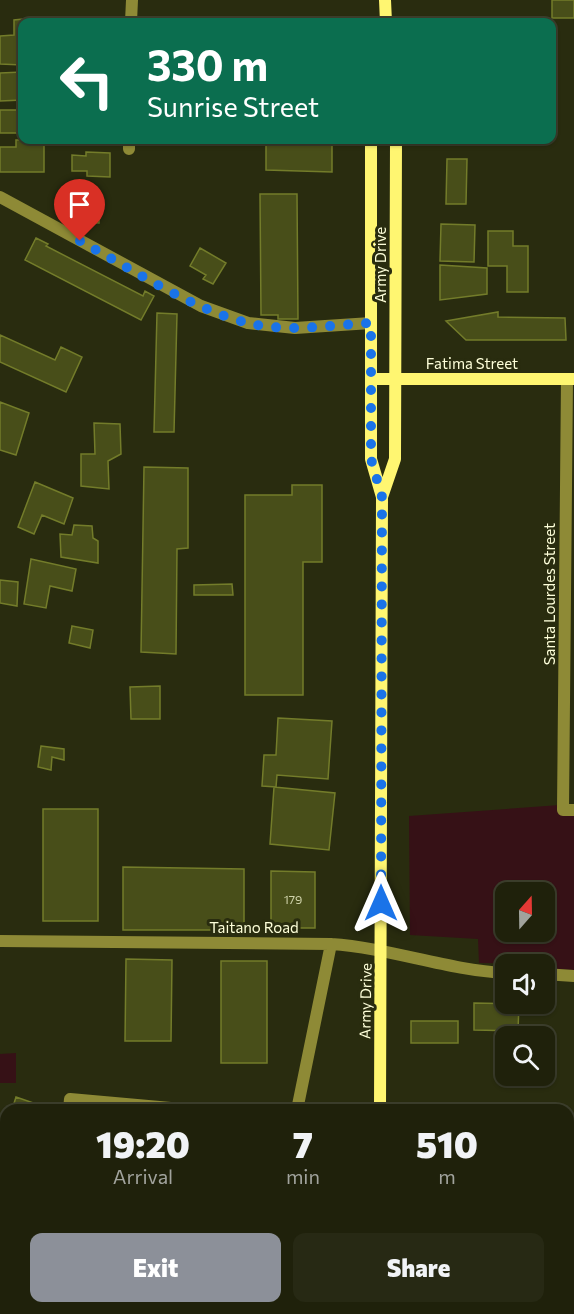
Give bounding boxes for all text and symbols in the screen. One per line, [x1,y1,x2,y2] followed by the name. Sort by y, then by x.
[147,38,268,90] text: 330 m
[48,42,126,120] icon: left
[147,90,319,123] text: Sunrise Street
[54,179,105,241] pin
[63,188,96,221] icon: arrive
[371,227,389,303] street label: Army Drive
[426,354,518,372] street label: Fatima Street
[540,523,558,665] street label: Santa Lourdes Street
[349,871,413,935] position arrow
[495,882,555,942] north arrow
[495,882,555,1086] map controls
[284,892,302,906] house number: 179
[209,918,299,936] street label: Taitano Road
[495,954,555,1014] button: sound
[355,963,375,1039] street label: Army Drive
[495,1026,555,1086] button: search
[96,1121,190,1165] text: 19:20
[293,1121,313,1165] text: 7
[416,1121,478,1165] text: 510
[113,1164,173,1188] text: Arrival
[286,1164,320,1188] text: min
[438,1164,456,1188] text: m
[30,1233,281,1302] button: Exit
[293,1233,544,1302] button: Share

